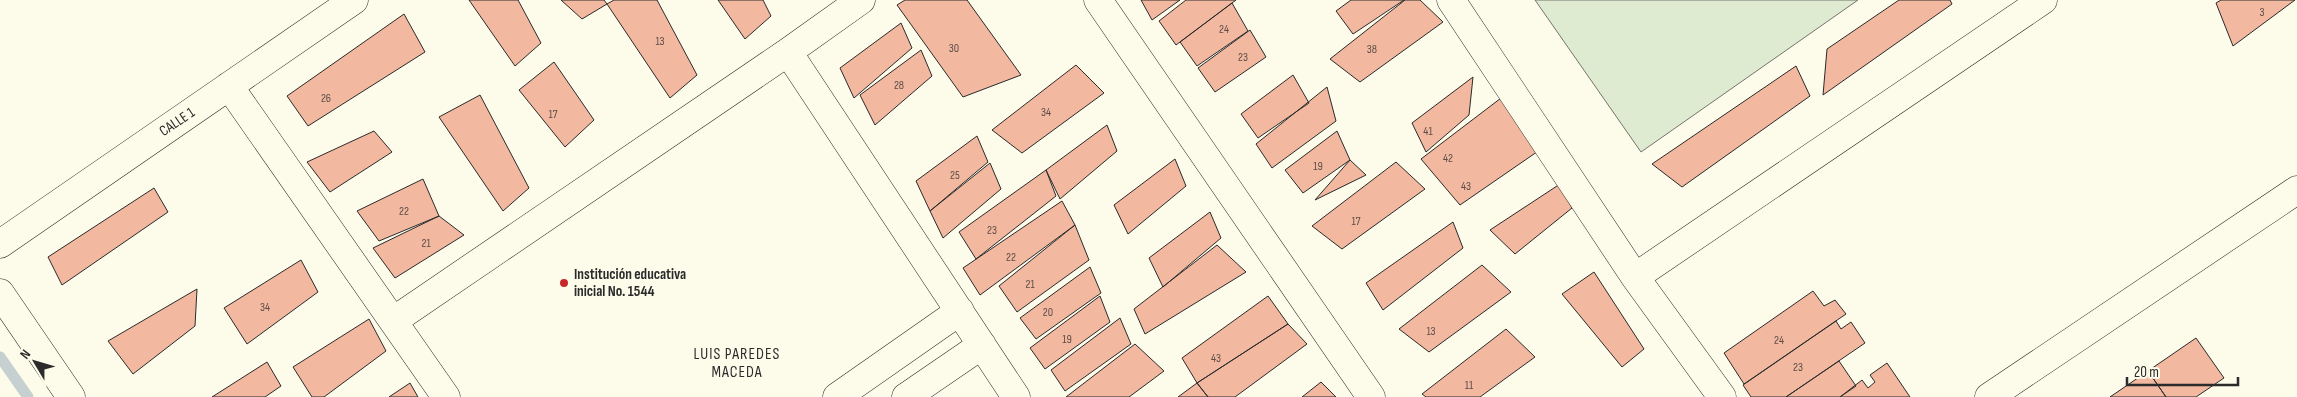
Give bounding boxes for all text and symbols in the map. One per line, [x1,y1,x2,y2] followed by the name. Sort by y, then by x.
[2259,5,2265,20] house number: 3
[1219,22,1229,37] house number: 24
[655,34,665,49] house number: 13
[949,41,959,56] house number: 30
[1367,42,1377,57] house number: 38
[1238,50,1248,65] house number: 23
[894,78,904,93] house number: 28
[321,91,331,106] house number: 26
[156,103,199,141] street label: CALLE 1
[1041,105,1051,120] house number: 34
[549,107,558,122] house number: 17
[1423,124,1433,139] house number: 41
[1443,151,1453,166] house number: 42
[1313,159,1323,174] house number: 19
[950,168,960,183] house number: 25
[1461,179,1471,194] house number: 43
[399,204,409,219] house number: 22
[1352,214,1361,229] house number: 17
[987,223,997,238] house number: 23
[421,236,431,251] house number: 21
[1006,250,1016,265] house number: 22
[574,265,686,301] place label: Institución educativa inicial No. 1544
[558,277,570,289] marker: Institución educativa inicial No. 1544
[1025,277,1035,292] house number: 21
[260,300,270,315] house number: 34
[1043,305,1053,320] house number: 20
[1426,324,1436,339] house number: 13
[1062,332,1072,347] house number: 19
[1774,333,1784,348] house number: 24
[10,337,60,387] north arrow
[694,345,780,382] district label: LUIS PAREDES MACEDA
[16,346,34,362] text: N
[1211,351,1221,366] house number: 43
[2127,354,2238,386] scale bar
[1793,360,1803,375] house number: 23
[2134,363,2159,382] text: 20 m
[1465,378,1474,393] house number: 11

